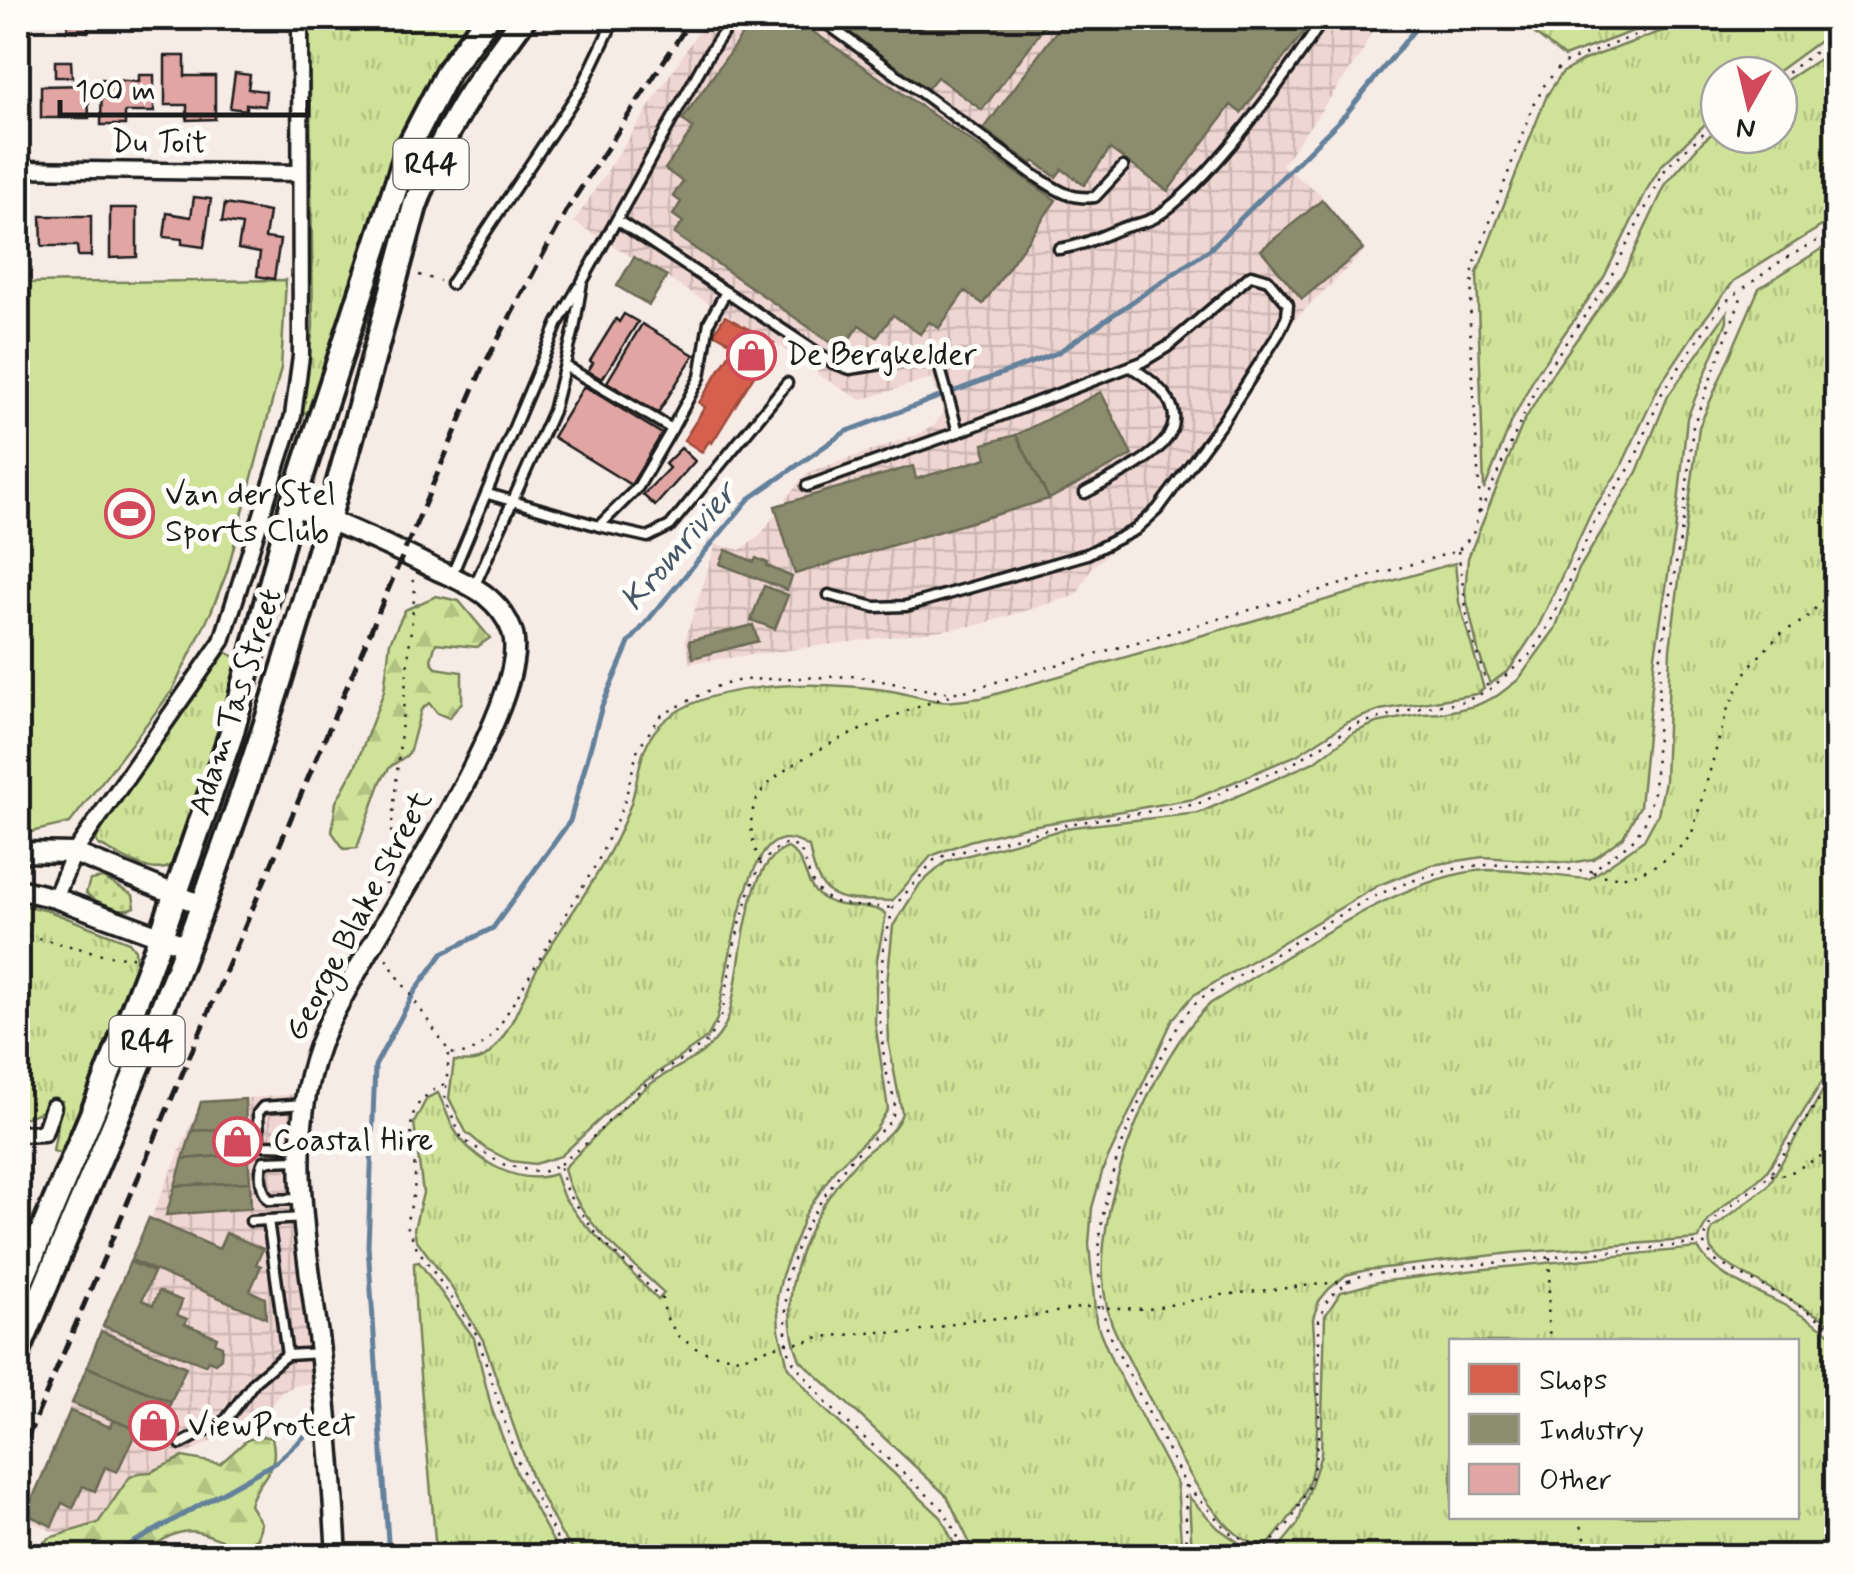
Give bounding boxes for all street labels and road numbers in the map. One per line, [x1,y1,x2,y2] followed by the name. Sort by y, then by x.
[111,121,207,165] street label: Du Toit
[394,139,468,189] road number: R44
[180,583,292,821] street label: Adam Tas Street
[275,783,445,1049] street label: George Blake Street
[110,1016,184,1066] road number: R44

